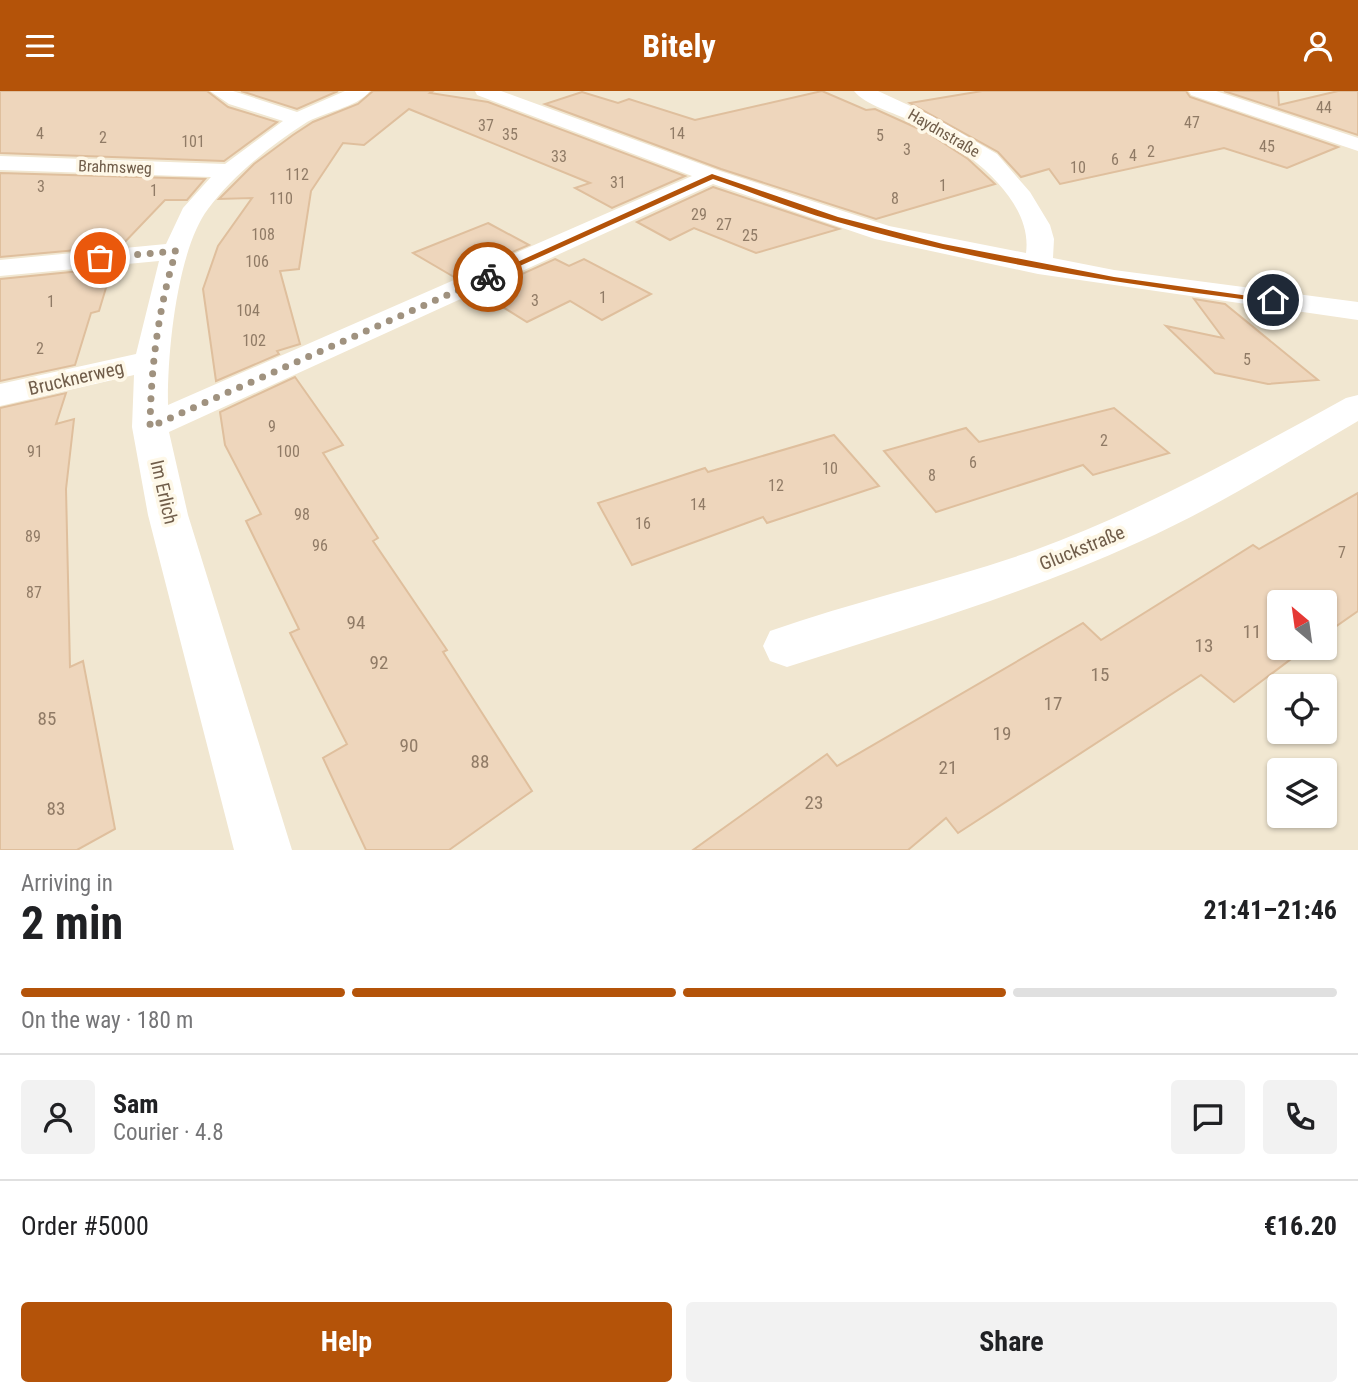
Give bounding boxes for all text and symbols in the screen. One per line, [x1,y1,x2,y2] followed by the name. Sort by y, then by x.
[21,27,59,65] icon: menu
[642,27,716,65] text: Bitely
[1299,27,1337,65] icon: person
[1316,98,1332,117] house number: 44
[905,105,983,161] street label: Haydnstraße
[1184,113,1200,132] house number: 47
[478,116,494,135] house number: 37
[36,124,44,143] house number: 4
[669,124,685,143] house number: 14
[502,125,518,144] house number: 35
[876,126,884,145] house number: 5
[99,128,107,147] house number: 2
[181,132,205,151] house number: 101
[1259,137,1275,156] house number: 45
[903,140,911,159] house number: 3
[1147,142,1155,161] house number: 2
[1129,146,1137,165] house number: 4
[551,147,567,166] house number: 33
[1111,150,1119,169] house number: 6
[78,156,152,178] street label: Brahmsweg
[1070,158,1086,177] house number: 10
[285,165,309,184] house number: 112
[610,173,626,192] house number: 31
[939,176,947,195] house number: 1
[37,177,45,196] house number: 3
[150,181,158,200] house number: 1
[269,189,293,208] house number: 110
[891,189,899,208] house number: 8
[691,205,707,224] house number: 29
[716,215,732,234] house number: 27
[251,225,275,244] house number: 108
[742,226,758,245] house number: 25
[70,228,130,288] pin
[81,239,119,277] icon: bag
[453,242,523,312] courier
[245,252,269,271] house number: 106
[469,258,507,296] icon: bike
[1243,270,1303,330] pin
[1254,281,1292,319] icon: home
[599,288,607,307] house number: 1
[531,291,539,310] house number: 3
[47,292,55,311] house number: 1
[236,301,260,320] house number: 104
[242,331,266,350] house number: 102
[36,339,44,358] house number: 2
[1243,350,1251,369] house number: 5
[26,356,126,400] street label: Brucknerweg
[268,417,276,436] house number: 9
[1100,431,1108,450] house number: 2
[27,442,43,461] house number: 91
[276,442,300,461] house number: 100
[969,453,977,472] house number: 6
[145,458,183,526] street label: Im Erlich
[822,459,838,478] house number: 10
[928,466,936,485] house number: 8
[768,476,784,495] house number: 12
[690,495,706,514] house number: 14
[294,505,310,524] house number: 98
[635,514,651,533] house number: 16
[1036,520,1128,575] street label: Gluckstraße
[25,527,41,546] house number: 89
[312,536,328,555] house number: 96
[1338,543,1346,562] house number: 7
[26,583,42,602] house number: 87
[1267,590,1337,660] north arrow
[1267,590,1337,828] map controls
[347,611,365,634] house number: 94
[1243,620,1261,643] house number: 11
[1195,634,1213,657] house number: 13
[370,651,388,674] house number: 92
[1091,663,1109,686] house number: 15
[1267,674,1337,744] button: locate
[1044,692,1062,715] house number: 17
[38,707,56,730] house number: 85
[993,722,1011,745] house number: 19
[400,734,418,757] house number: 90
[471,750,489,773] house number: 88
[939,756,957,779] house number: 21
[1267,758,1337,828] button: layers
[805,791,823,814] house number: 23
[47,797,65,820] house number: 83
[21,870,113,897] text: Arriving in
[1203,895,1337,925] text: 21:41–21:46
[21,896,123,950] text: 2 min
[21,1007,193,1034] text: On the way · 180 m
[21,1080,95,1154] button: person
[1171,1080,1245,1154] button: chat
[1263,1080,1337,1154] button: phone
[113,1089,159,1119] text: Sam
[113,1119,224,1146] text: Courier · 4.8
[21,1211,149,1241] text: Order #5000
[1264,1211,1337,1241] text: €16.20
[21,1302,672,1382] button: Help
[686,1302,1337,1382] button: Share

